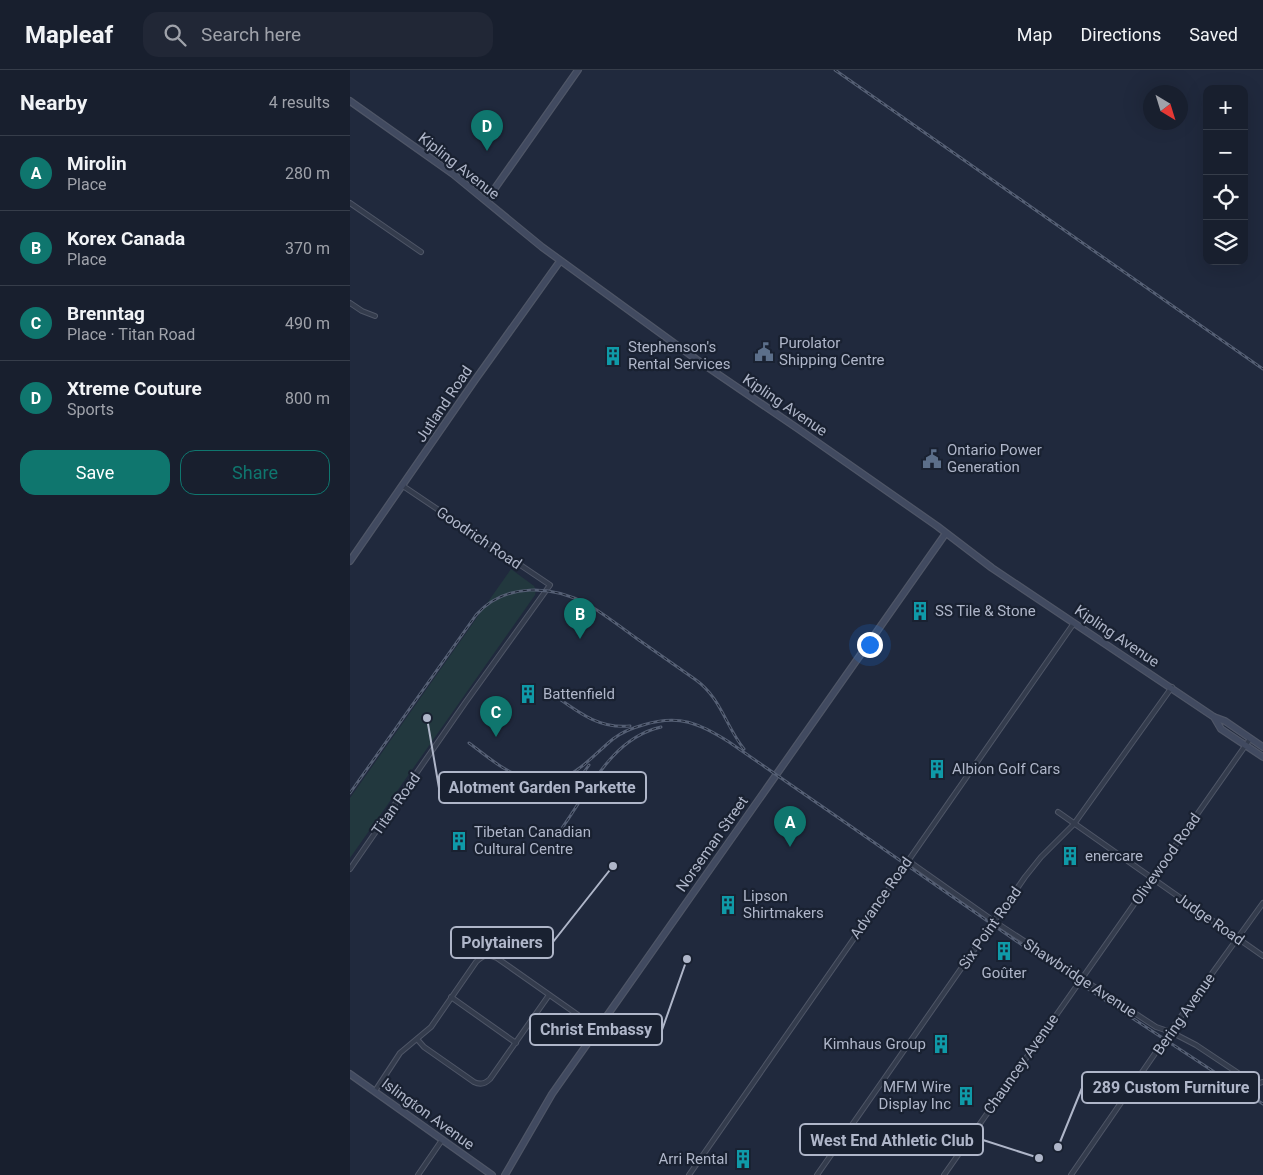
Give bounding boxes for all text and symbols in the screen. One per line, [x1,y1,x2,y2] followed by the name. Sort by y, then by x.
[143,12,493,57] search box
[25,21,113,49] text: Mapleaf
[161,21,189,49] icon: search
[201,23,301,46] text: Search here
[1017,24,1052,45] text: Map
[1080,24,1161,45] text: Directions
[1189,24,1238,45] text: Saved
[1143,85,1188,130] north arrow
[1203,85,1248,265] map controls
[1203,85,1248,130] button: +
[20,91,87,115] text: Nearby
[269,93,330,112] text: 4 results
[471,110,503,151] pin: D
[415,129,503,203] street label: Kipling Avenue
[1203,130,1248,175] button: −
[67,152,127,175] text: Mirolin
[31,164,41,183] text: A
[285,164,330,183] text: 280 m
[67,175,107,194] text: Place
[1203,175,1248,220] button: locate
[1203,220,1248,265] button: layers
[67,227,185,250] text: Korex Canada
[31,239,41,258] text: B
[285,239,330,258] text: 370 m
[67,250,107,269] text: Place
[67,302,145,325] text: Brenntag
[31,314,41,333] text: C
[285,314,330,333] text: 490 m
[67,325,195,344] text: Place · Titan Road
[779,334,885,369] place label: Purolator Shipping Centre
[628,338,730,373] place label: Stephenson's Rental Services
[753,341,775,363] public building icon: Purolator Shipping Centre
[602,345,624,367] building icon: Stephenson's Rental Services
[412,362,476,446] street label: Jutland Road
[739,370,831,440] street label: Kipling Avenue
[67,377,202,400] text: Xtreme Couture
[31,389,41,408] text: D
[285,389,330,408] text: 800 m
[67,400,114,419] text: Sports
[947,441,1042,476] place label: Ontario Power Generation
[921,448,943,470] public building icon: Ontario Power Generation
[20,450,170,495] button: Save
[180,450,330,495] button: Share
[433,503,525,573] street label: Goodrich Road
[564,598,596,639] pin: B
[909,600,931,622] building icon: SS Tile & Stone
[1071,601,1163,671] street label: Kipling Avenue
[935,602,1036,620] place label: SS Tile & Stone
[857,632,883,658] your location
[517,683,539,705] building icon: Battenfield
[543,685,615,703] place label: Battenfield
[480,696,512,737] pin: C
[926,758,948,780] building icon: Albion Golf Cars
[952,760,1060,778] place label: Albion Golf Cars
[368,769,424,839] street label: Titan Road
[439,772,646,803] callout: Alotment Garden Parkette
[448,778,636,797] text: Alotment Garden Parkette
[672,793,752,895] street label: Norseman Street
[774,806,806,847] pin: A
[1128,810,1204,908] street label: Olivewood Road
[474,823,591,858] place label: Tibetan Canadian Cultural Centre
[448,830,470,852] building icon: Tibetan Canadian Cultural Centre
[1059,845,1081,867] building icon: enercare
[1085,847,1143,865] place label: enercare
[846,854,916,942] street label: Advance Road
[955,883,1025,973] street label: Six Point Road
[743,887,824,922] place label: Lipson Shirtmakers
[1172,889,1248,949] street label: Judge Road
[717,894,739,916] building icon: Lipson Shirtmakers
[451,927,553,958] callout: Polytainers
[461,933,543,952] text: Polytainers
[1020,935,1140,1021] street label: Shawbridge Avenue
[993,940,1015,962] building icon: Goûter
[982,964,1027,982] place label: Goûter
[1149,970,1219,1058] street label: Bering Avenue
[980,1010,1062,1118] street label: Chauncey Avenue
[530,1014,662,1045] callout: Christ Embassy
[540,1020,653,1039] text: Christ Embassy
[930,1033,952,1055] building icon: Kimhaus Group
[823,1035,926,1053] place label: Kimhaus Group
[1082,1072,1259,1103] callout: 289 Custom Furniture
[378,1074,478,1154] street label: Islington Avenue
[879,1078,951,1113] place label: MFM Wire Display Inc
[1093,1078,1250,1097] text: 289 Custom Furniture
[955,1085,977,1107] building icon: MFM Wire Display Inc
[800,1124,983,1155] callout: West End Athletic Club
[810,1131,974,1150] text: West End Athletic Club
[732,1148,754,1170] building icon: Arri Rental
[658,1150,728,1168] place label: Arri Rental

